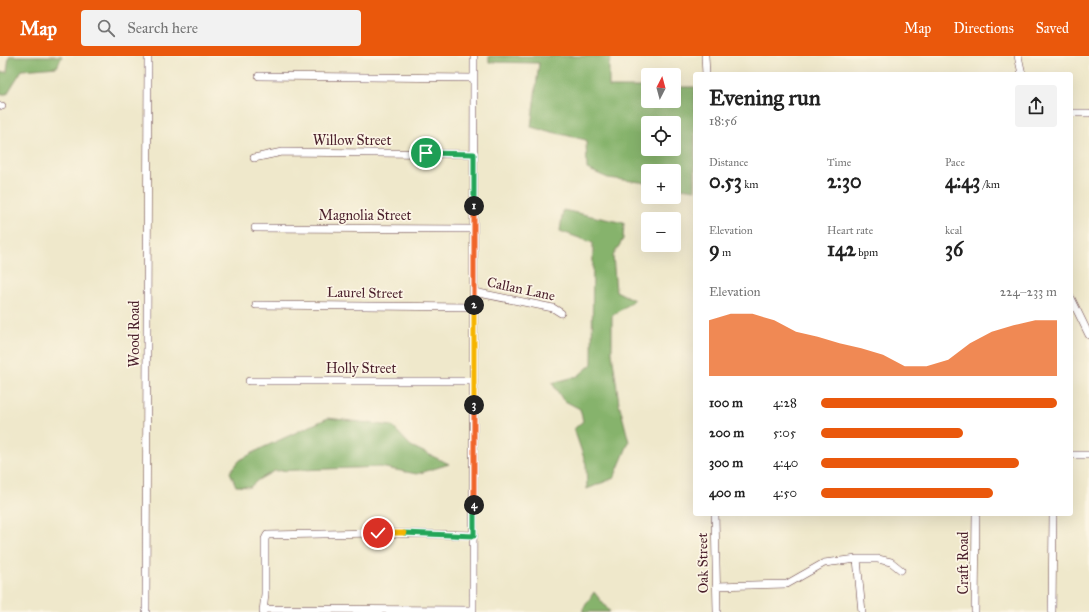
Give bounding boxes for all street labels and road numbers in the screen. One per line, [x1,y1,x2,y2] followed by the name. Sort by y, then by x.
[313,132,391,149] street label: Willow Street
[319,207,411,224] street label: Magnolia Street
[485,273,557,305] street label: Callan Lane
[327,284,403,302] street label: Laurel Street
[126,301,143,367] street label: Wood Road
[326,360,396,377] street label: Holly Street
[955,531,972,595] street label: Craft Road
[694,532,712,594] street label: Oak Street

